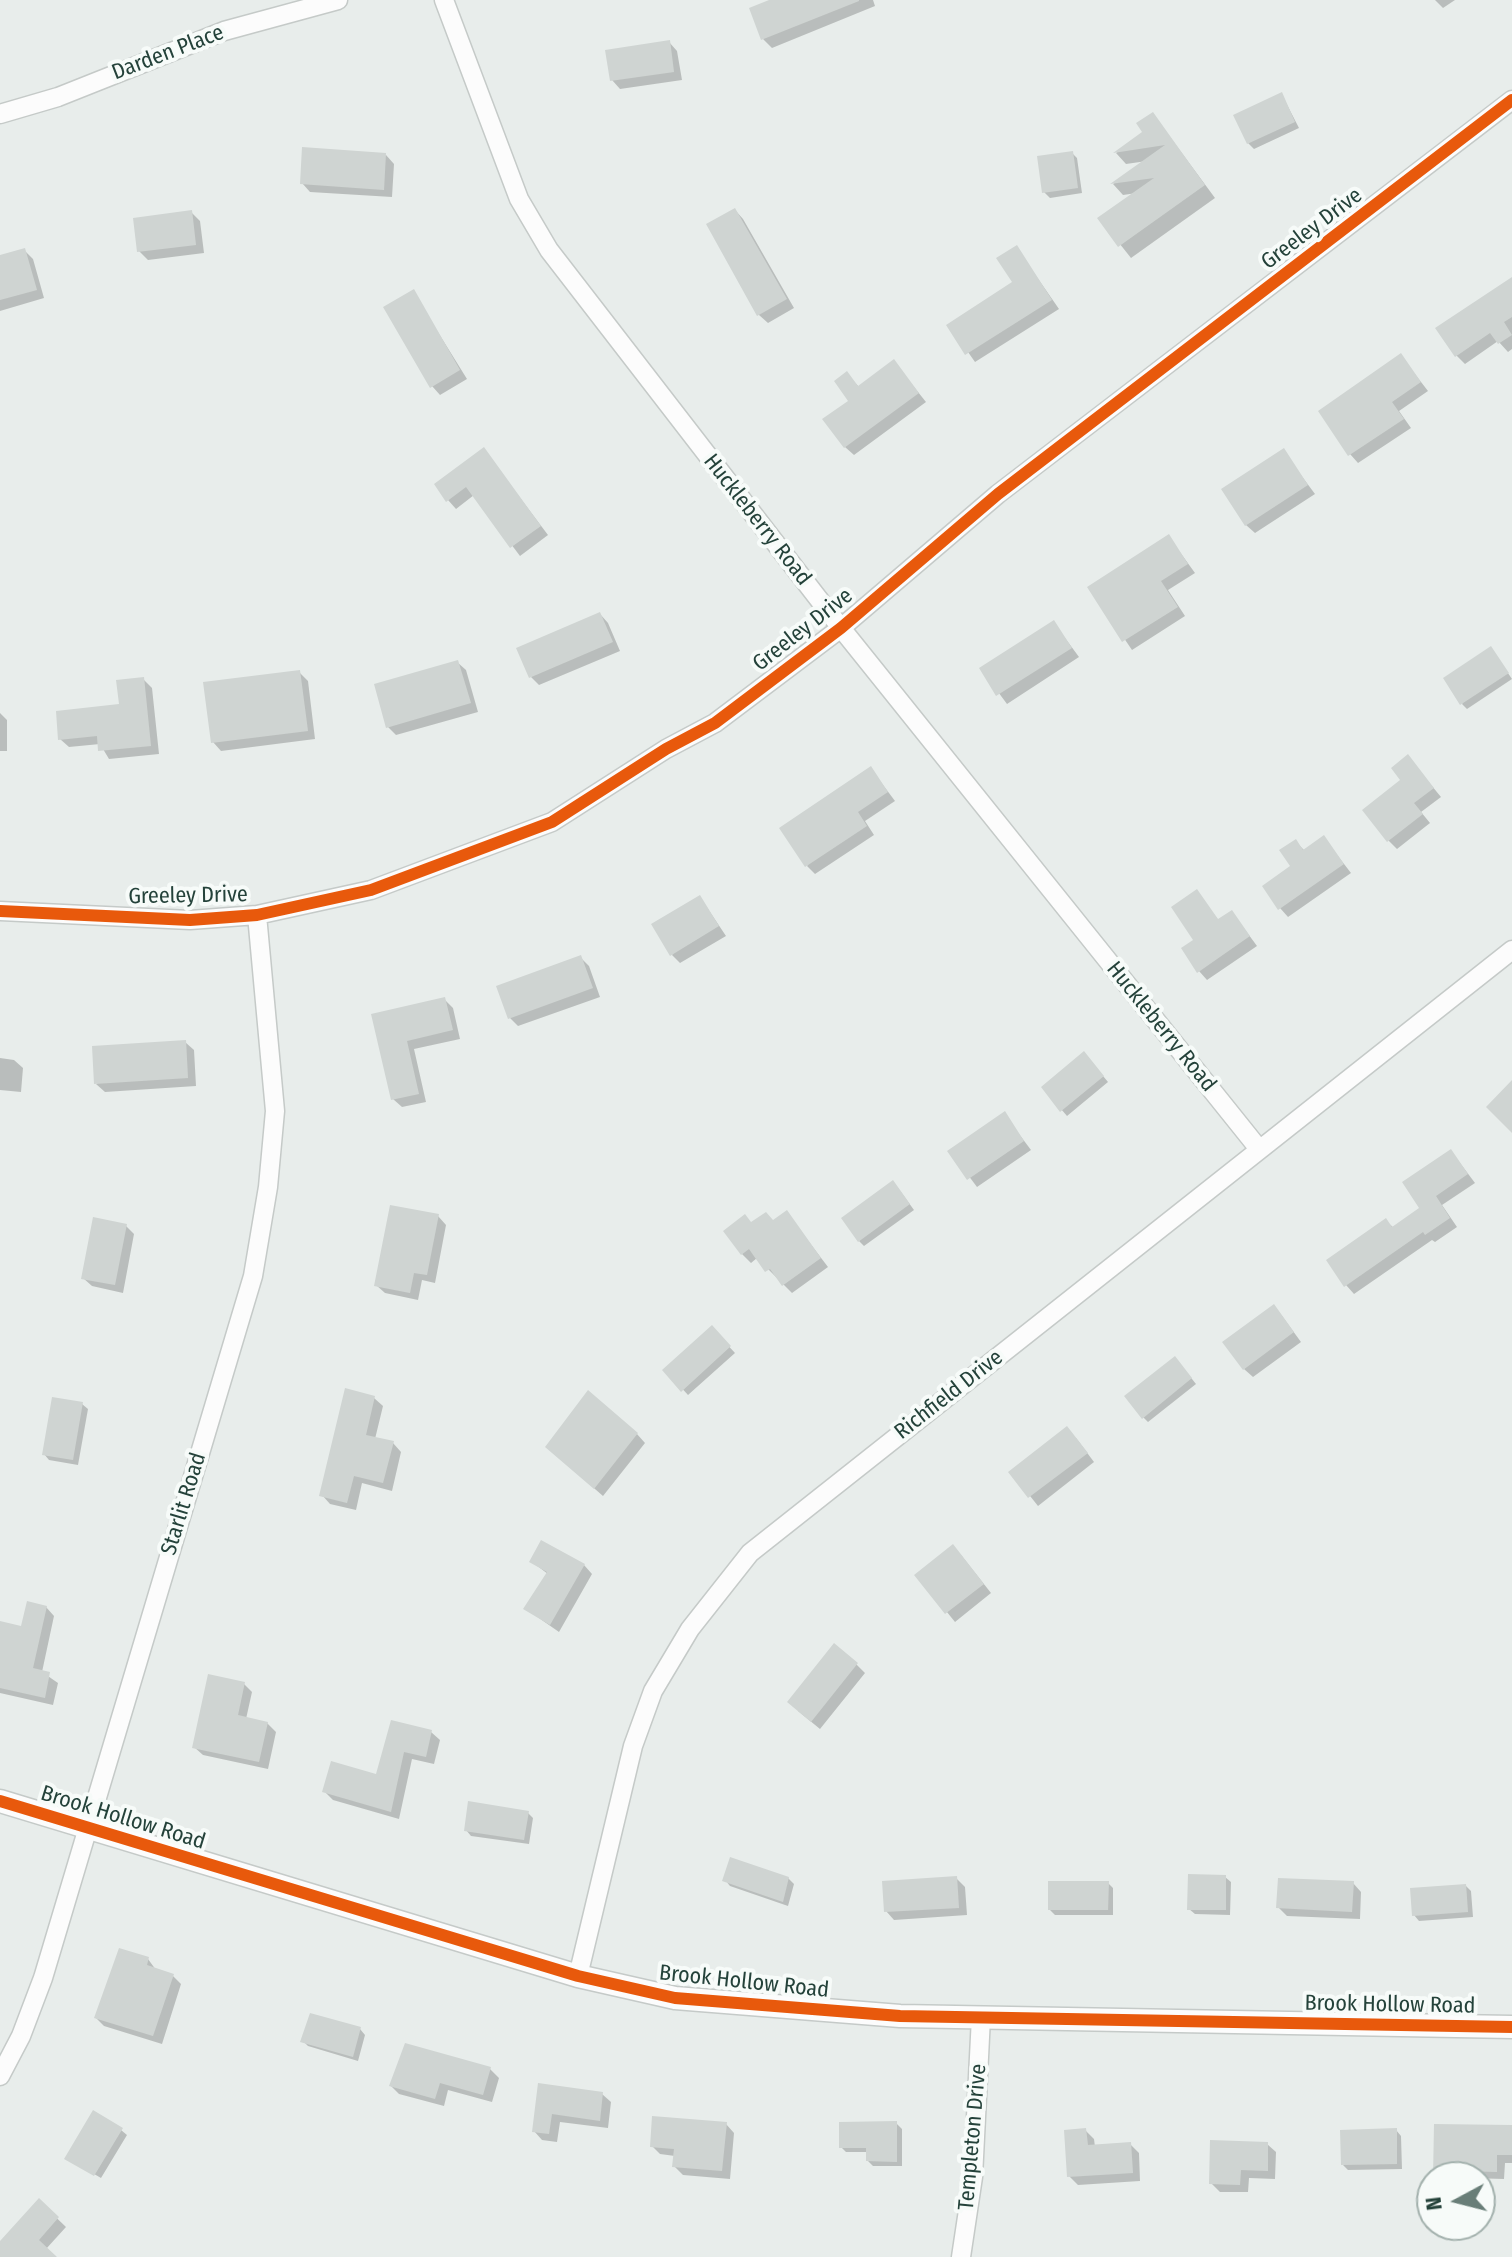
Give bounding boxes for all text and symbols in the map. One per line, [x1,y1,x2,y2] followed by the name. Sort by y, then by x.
[108,20,228,86] street label: Darden Place
[1256,183,1368,275] street label: Greeley Drive
[697,449,817,591] street label: Huckleberry Road
[748,583,858,677] street label: Greeley Drive
[128,882,248,910] street label: Greeley Drive
[1101,957,1221,1097] street label: Huckleberry Road
[890,1345,1008,1445] street label: Richfield Drive
[156,1450,212,1558] street label: Starlit Road
[37,1780,209,1856] street label: Brook Hollow Road
[658,1960,830,2004] street label: Brook Hollow Road
[1304,1990,1476,2020] street label: Brook Hollow Road
[953,2063,993,2211] street label: Templeton Drive
[1416,2161,1496,2241] north arrow
[1419,2196,1448,2212] text: N

